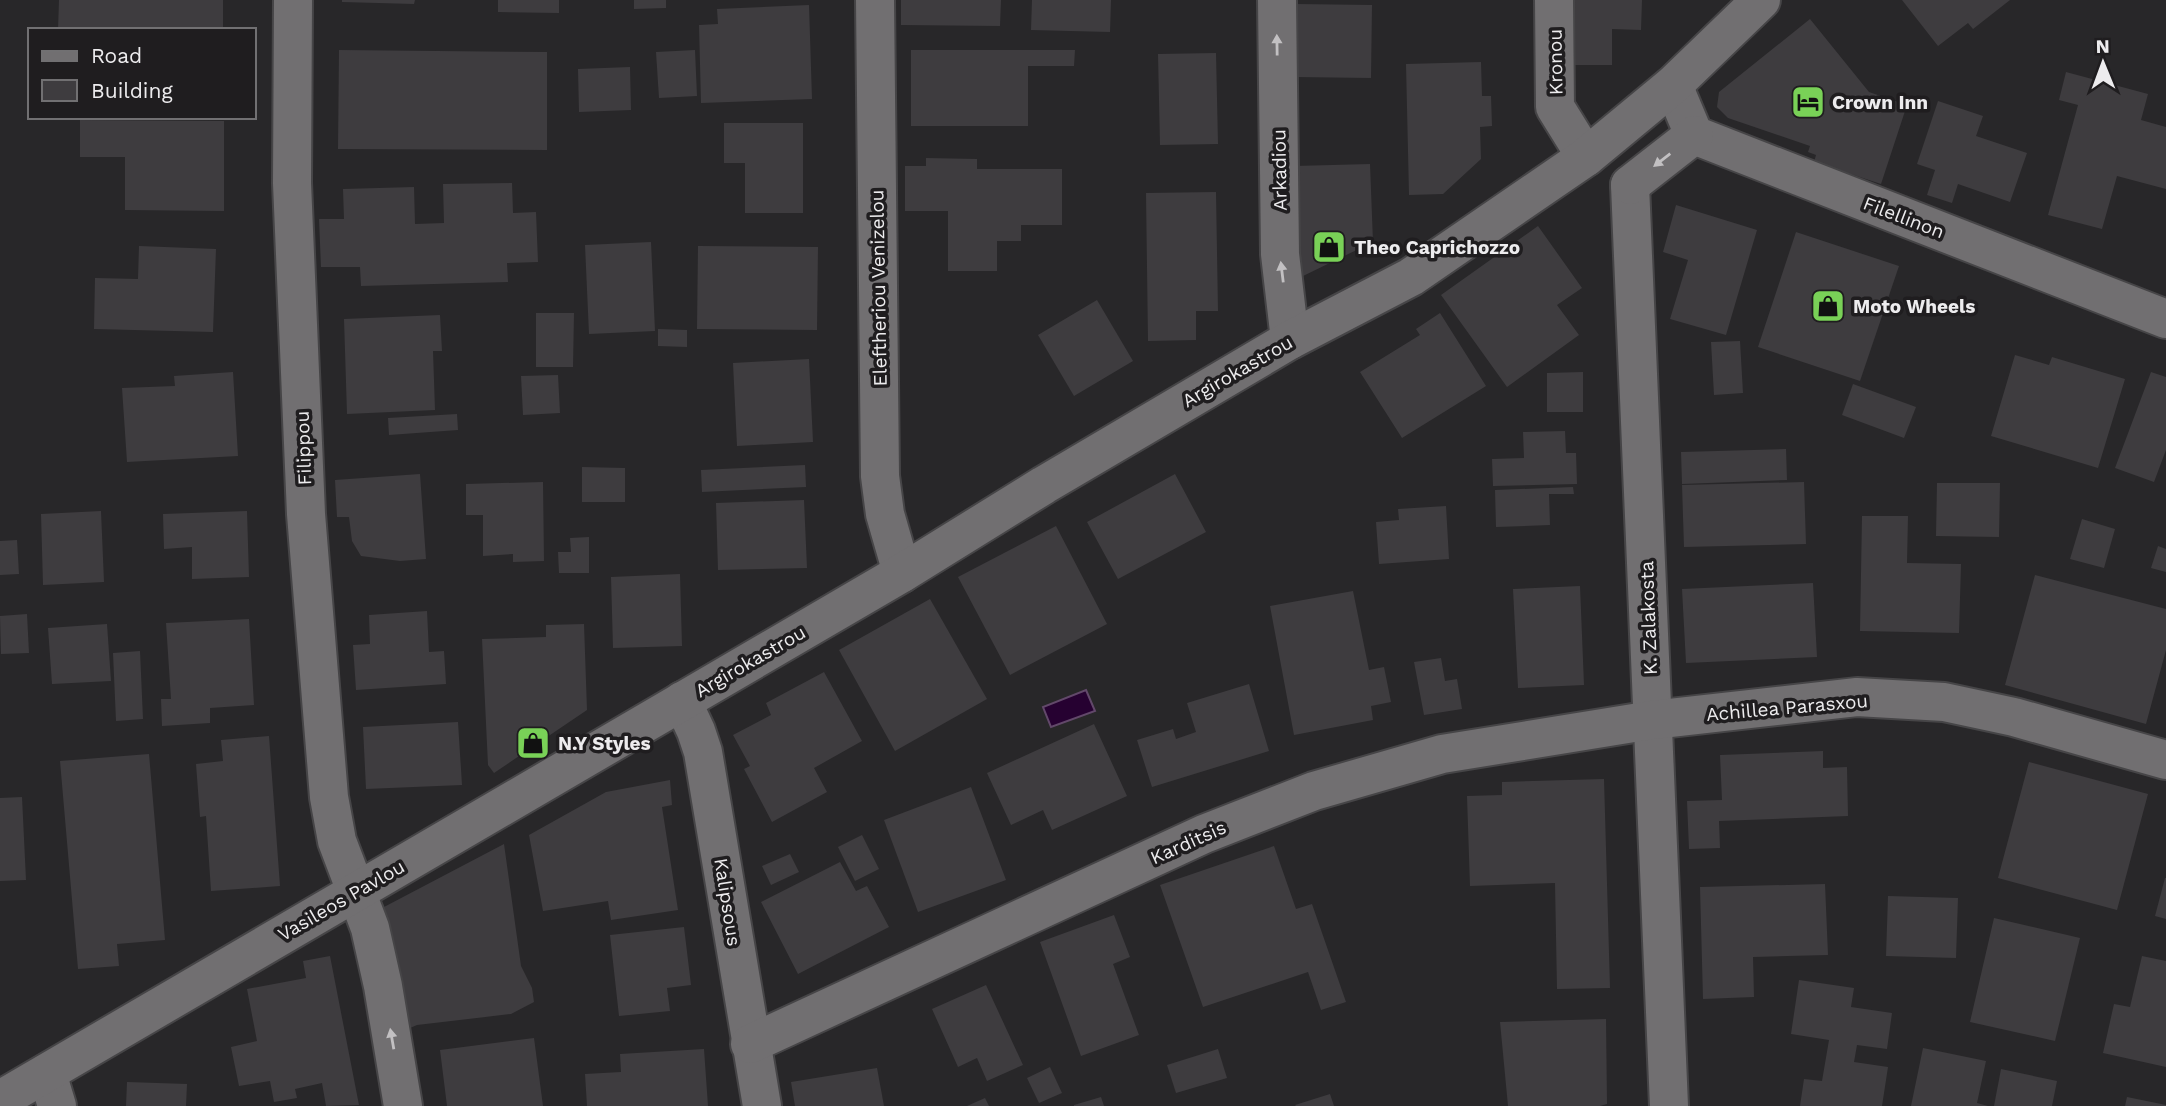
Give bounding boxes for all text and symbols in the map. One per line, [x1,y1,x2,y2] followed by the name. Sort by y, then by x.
[28,28,256,119] legend
[2068,28,2138,98] north arrow
[1543,29,1568,95] street label: Kronou
[1272,33,1283,55] one-way arrow
[2095,35,2110,58] text: N
[91,43,142,68] text: Road
[91,78,173,103] text: Building
[1789,83,1827,121] hotel icon: Crown Inn
[1832,91,1928,114] place label: Crown Inn
[1267,129,1292,211] street label: Arkadiou
[1653,153,1671,168] one-way arrow
[865,189,892,387] street label: Eleftheriou Venizelou
[1860,191,1948,243] street label: Filellinon
[1310,228,1348,266] shop icon: Theo Caprichozzo
[1354,236,1520,259] place label: Theo Caprichozzo
[1277,261,1288,283] one-way arrow
[1809,287,1847,325] shop icon: Moto Wheels
[1853,295,1975,318] place label: Moto Wheels
[1178,331,1297,412] street label: Argirokastrou
[291,410,316,486] street label: Filippou
[1635,560,1662,675] street label: K. Zalakosta
[691,621,810,702] street label: Argirokastrou
[1705,689,1869,726] street label: Achillea Parasxou
[514,724,552,762] shop icon: N.Y Styles
[558,732,651,755] place label: N.Y Styles
[1147,816,1230,869] street label: Karditsis
[274,855,409,946] street label: Vasileos Pavlou
[709,856,746,948] street label: Kalipsous
[386,1028,397,1050] one-way arrow

